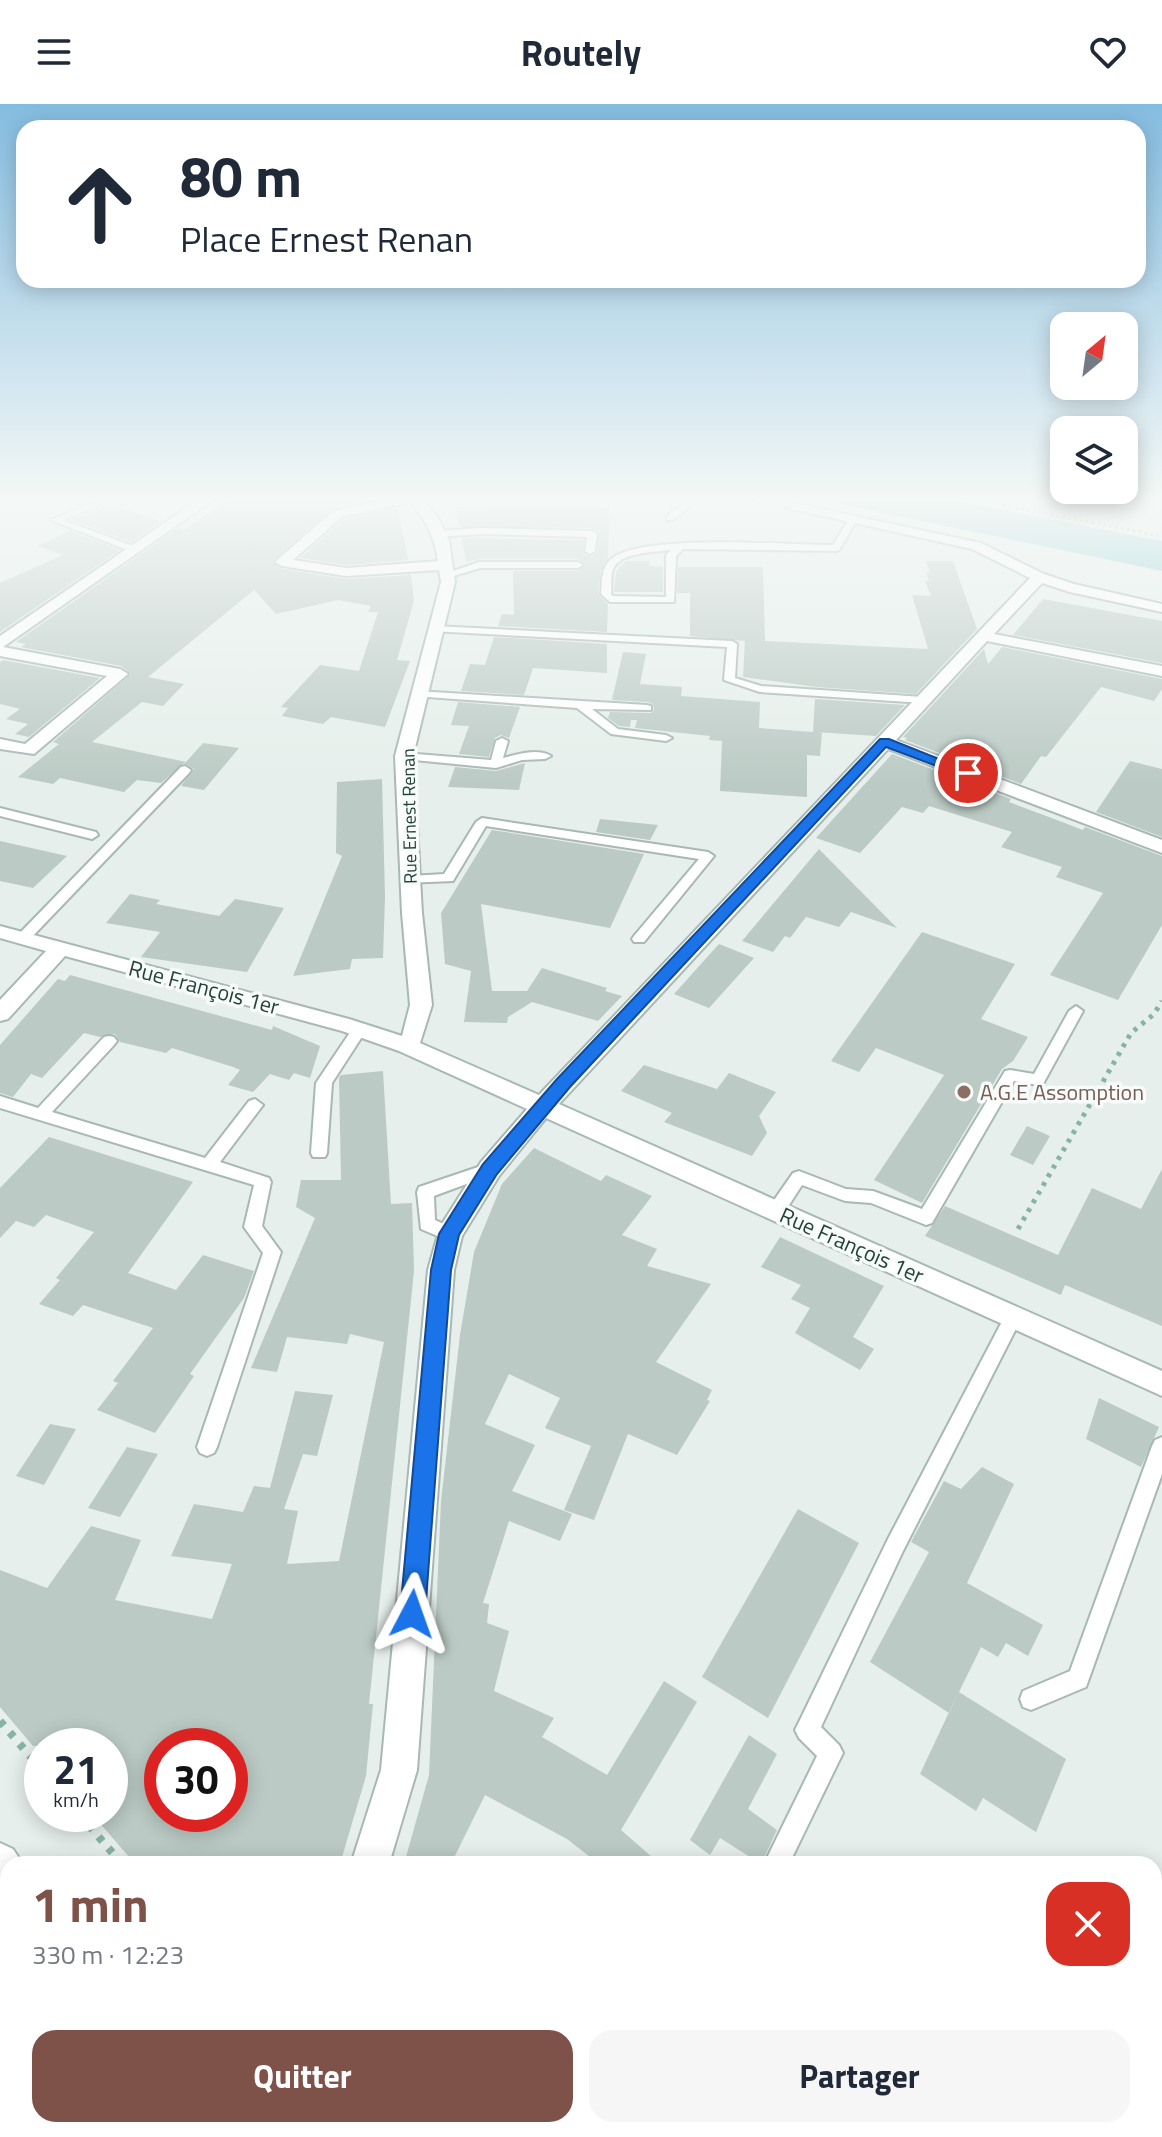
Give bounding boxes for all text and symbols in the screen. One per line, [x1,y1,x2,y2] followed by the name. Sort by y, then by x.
[521,25,641,80] text: Routely
[32,30,76,74] icon: menu
[1086,30,1130,74] icon: heart
[180,134,302,219] text: 80 m
[48,152,152,256] icon: ahead
[180,211,473,266] text: Place Ernest Renan
[1050,312,1138,400] north arrow
[1050,312,1138,504] map controls
[1050,416,1138,504] button: layers
[934,739,1002,807] pin
[394,748,424,884] street label: Rue Ernest Renan
[946,751,990,795] icon: arrive
[125,951,283,1024] street label: Rue François 1er
[980,1075,1144,1109] place label: A.G.E Assomption
[955,1083,973,1101] marker: A.G.E Assomption
[774,1198,930,1292] street label: Rue François 1er
[370,1572,454,1656] position arrow
[144,1728,248,1832] speed limit sign: 30
[54,1739,98,1800] text: 21
[53,1784,99,1815] text: km/h
[32,1868,149,1941] text: 1 min
[1046,1882,1130,1966] button: close
[32,1935,184,1974] text: 330 m · 12:23
[32,2030,573,2122] button: Quitter
[589,2030,1130,2122] button: Partager

